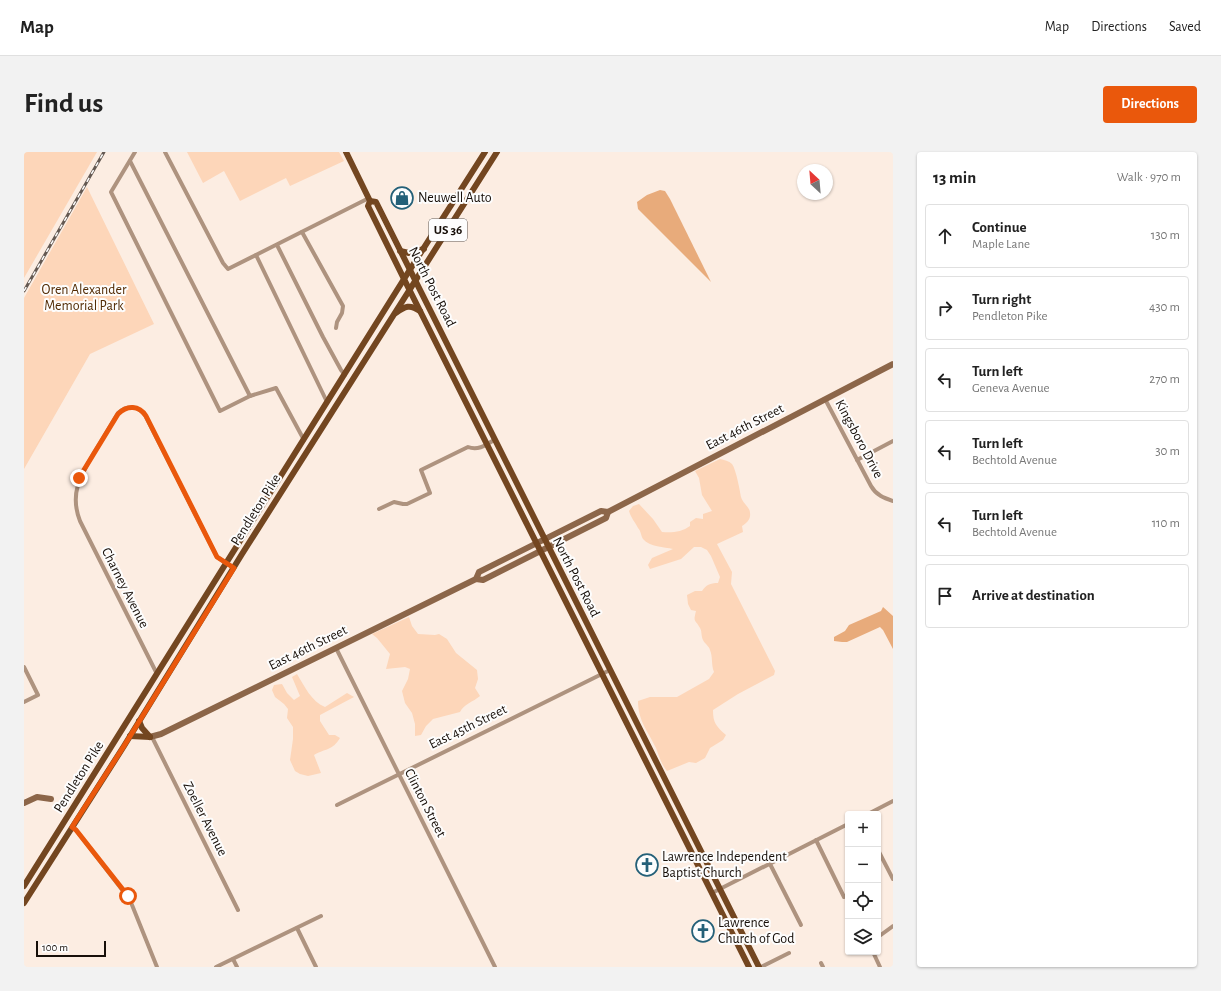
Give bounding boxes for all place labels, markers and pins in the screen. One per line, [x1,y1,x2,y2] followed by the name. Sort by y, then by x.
[389,185,415,211] shop icon: Neuwell Auto
[418,191,492,205] place label: Neuwell Auto
[662,850,787,880] place label: Lawrence Independent Baptist Church
[634,852,660,878] church icon: Lawrence Independent Baptist Church
[718,916,794,946] place label: Lawrence Church of God
[690,918,716,944] church icon: Lawrence Church of God

